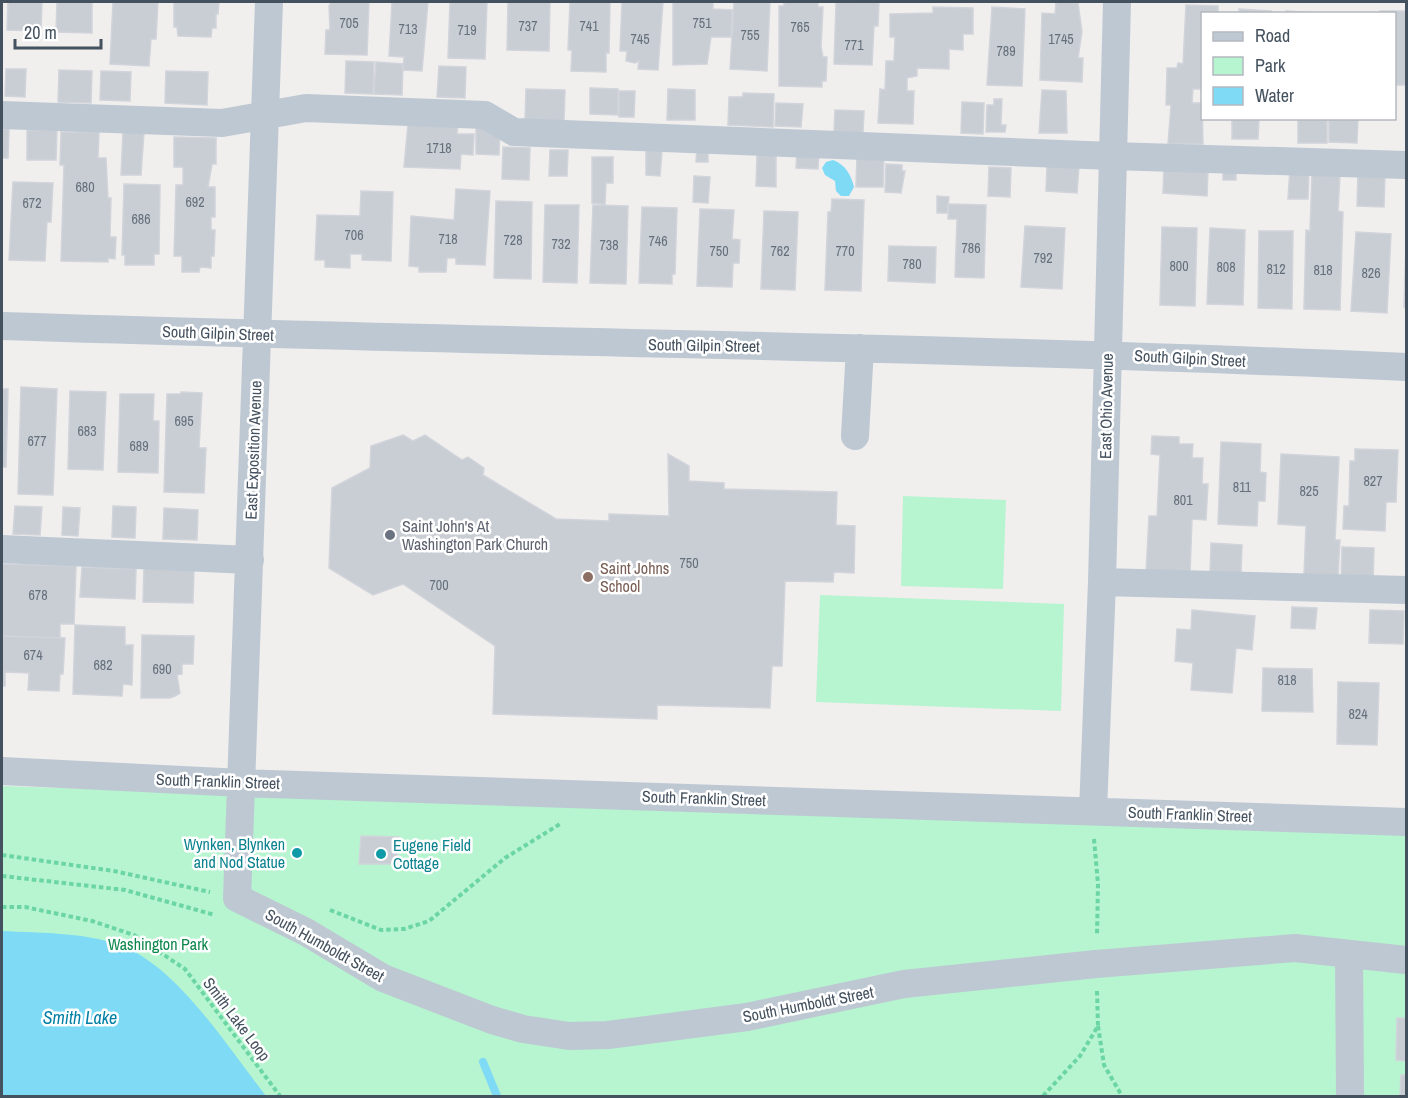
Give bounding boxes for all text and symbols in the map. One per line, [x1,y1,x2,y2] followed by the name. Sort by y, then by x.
[15,12,100,50] scale bar
[1201,12,1396,120] legend
[339,14,359,32] house number: 705
[692,14,712,32] house number: 751
[518,17,538,35] house number: 737
[579,17,599,35] house number: 741
[790,18,810,36] house number: 765
[24,20,57,45] text: 20 m
[398,20,418,38] house number: 713
[457,21,477,39] house number: 719
[1255,23,1290,48] text: Road
[740,26,760,44] house number: 755
[630,30,650,48] house number: 745
[1048,30,1074,48] house number: 1745
[844,36,864,54] house number: 771
[996,42,1016,60] house number: 789
[1255,53,1286,78] text: Park
[1255,83,1294,108] text: Water
[426,139,452,157] house number: 1718
[75,178,95,196] house number: 680
[185,193,205,211] house number: 692
[22,194,42,212] house number: 672
[131,210,151,228] house number: 686
[344,226,364,244] house number: 706
[438,230,458,248] house number: 718
[503,231,523,249] house number: 728
[648,232,668,250] house number: 746
[551,235,571,253] house number: 732
[599,236,619,254] house number: 738
[961,239,981,257] house number: 786
[709,242,729,260] house number: 750
[770,242,790,260] house number: 762
[835,242,855,260] house number: 770
[1033,249,1053,267] house number: 792
[902,255,922,273] house number: 780
[1169,257,1189,275] house number: 800
[1216,258,1236,276] house number: 808
[1266,260,1286,278] house number: 812
[1313,261,1333,279] house number: 818
[1361,264,1381,282] house number: 826
[162,320,274,346] street label: South Gilpin Street
[648,333,760,357] street label: South Gilpin Street
[1134,344,1247,372] street label: South Gilpin Street
[1094,353,1118,459] street label: East Ohio Avenue
[240,380,266,520] street label: East Exposition Avenue
[174,412,194,430] house number: 695
[77,422,97,440] house number: 683
[27,432,47,450] house number: 677
[129,437,149,455] house number: 689
[1363,472,1383,490] house number: 827
[1233,478,1252,496] house number: 811
[1299,482,1319,500] house number: 825
[1173,491,1193,509] house number: 801
[402,515,548,555] place label: Saint John's At Washington Park Church
[383,528,397,542] marker: Saint John's At Washington Park Church
[679,554,699,572] house number: 750
[600,557,669,597] place label: Saint Johns School
[581,570,595,584] marker: Saint Johns School
[429,576,449,594] house number: 700
[28,586,48,604] house number: 678
[23,646,43,664] house number: 674
[93,656,113,674] house number: 682
[152,660,172,678] house number: 690
[1277,671,1297,689] house number: 818
[1348,705,1368,723] house number: 824
[156,768,281,794] street label: South Franklin Street
[642,785,767,811] street label: South Franklin Street
[1128,801,1253,827] street label: South Franklin Street
[184,833,285,873] place label: Wynken, Blynken and Nod Statue
[393,834,471,874] place label: Eugene Field Cottage
[290,846,304,860] marker: Wynken, Blynken and Nod Statue
[374,847,388,861] marker: Eugene Field Cottage
[262,903,389,987] street label: South Humboldt Street
[108,933,209,955] park label: Washington Park
[198,973,276,1065] street label: Smith Lake Loop
[741,980,876,1027] street label: South Humboldt Street
[43,1005,117,1030] water label: Smith Lake

